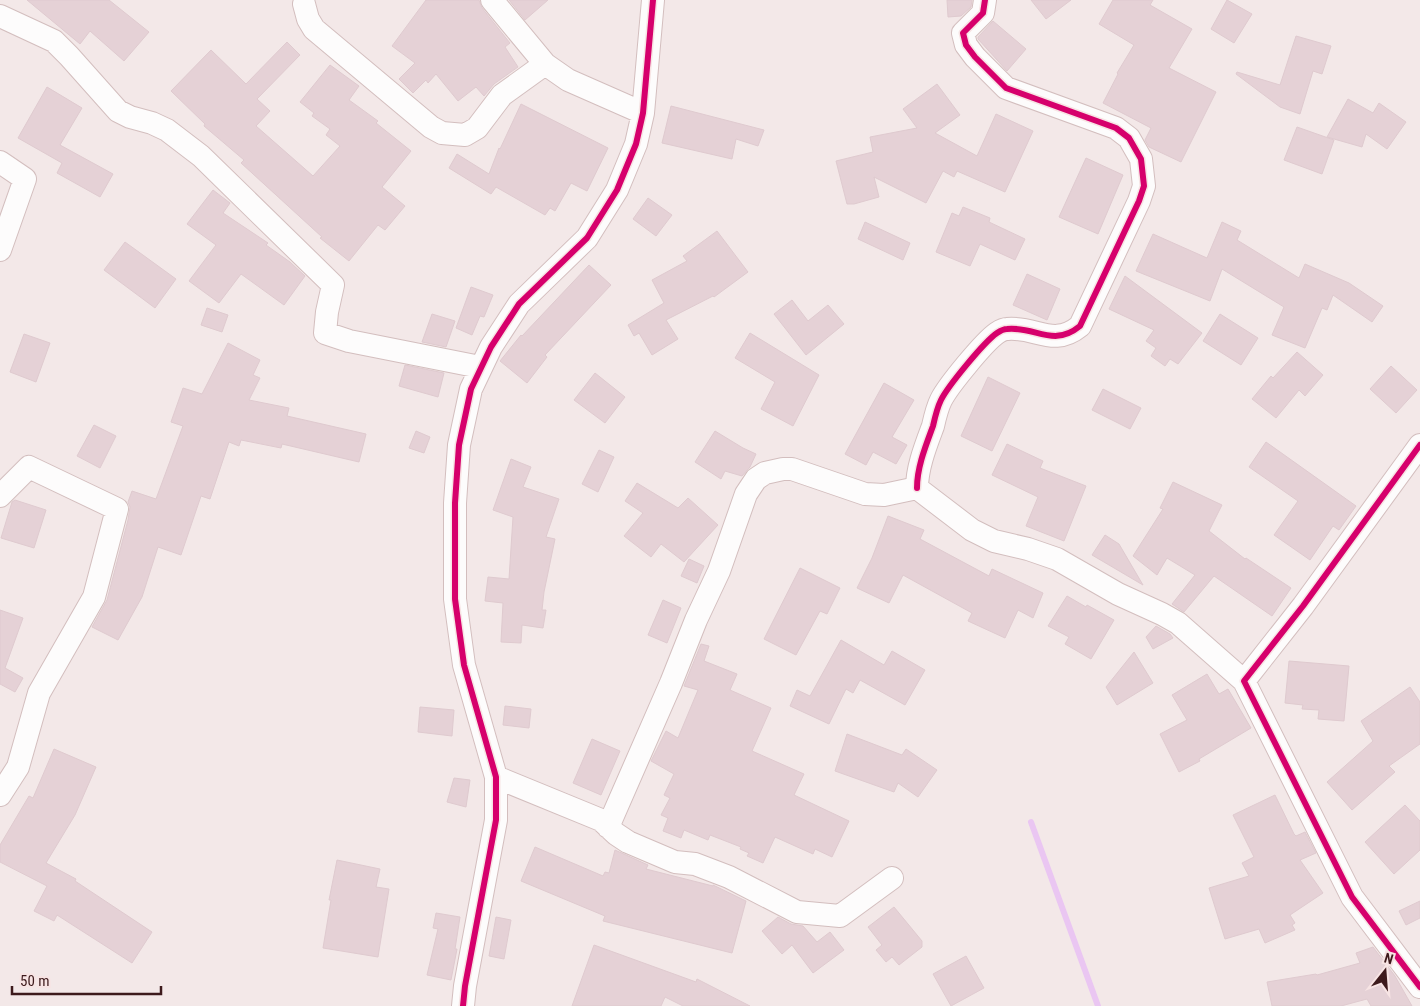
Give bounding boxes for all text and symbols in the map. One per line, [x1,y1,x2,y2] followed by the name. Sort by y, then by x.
[1360,946,1410,996] north arrow
[1382,950,1395,967] text: N
[12,964,161,996] scale bar
[20,972,50,990] text: 50 m

